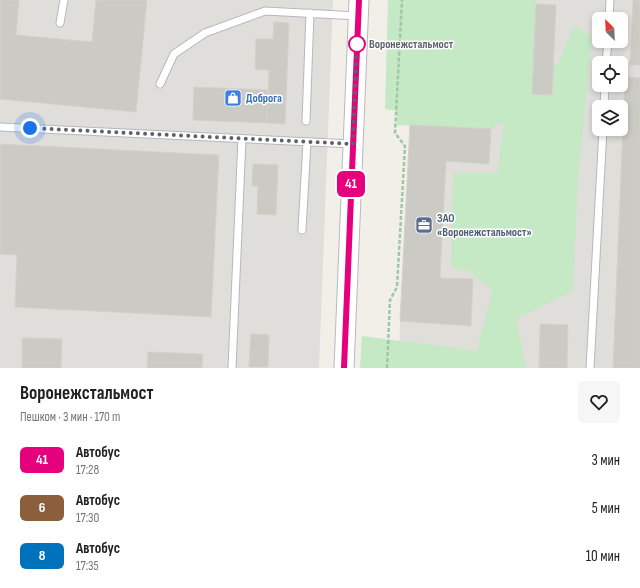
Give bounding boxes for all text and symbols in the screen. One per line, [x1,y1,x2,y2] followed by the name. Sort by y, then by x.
[592,12,628,48] north arrow
[592,12,628,136] map controls
[348,35,366,53] marker: Воронежстальмост
[369,37,454,52] place label: Воронежстальмост
[592,56,628,92] button: locate
[223,88,243,108] shop icon: Доброга
[246,91,282,106] place label: Доброга
[592,100,628,136] button: layers
[20,118,40,138] your location
[333,171,369,197] line badge: 41
[345,175,357,192] text: 41
[437,211,532,240] place label: ЗАО «Воронежстальмост»
[414,215,434,235] office icon: ЗАО «Воронежстальмост»
[578,381,620,423] button: heart
[20,382,153,405] text: Воронежстальмост
[20,409,120,425] text: Пешком · 3 мин · 170 m
[76,443,120,462] text: Автобус
[36,451,48,468] text: 41
[591,451,620,470] text: 3 мин
[76,462,99,478] text: 17:28
[76,491,120,510] text: Автобус
[39,499,45,516] text: 6
[592,499,620,518] text: 5 мин
[76,510,99,526] text: 17:30
[76,539,120,558] text: Автобус
[39,547,45,564] text: 8
[586,547,620,566] text: 10 мин
[76,558,99,574] text: 17:35

